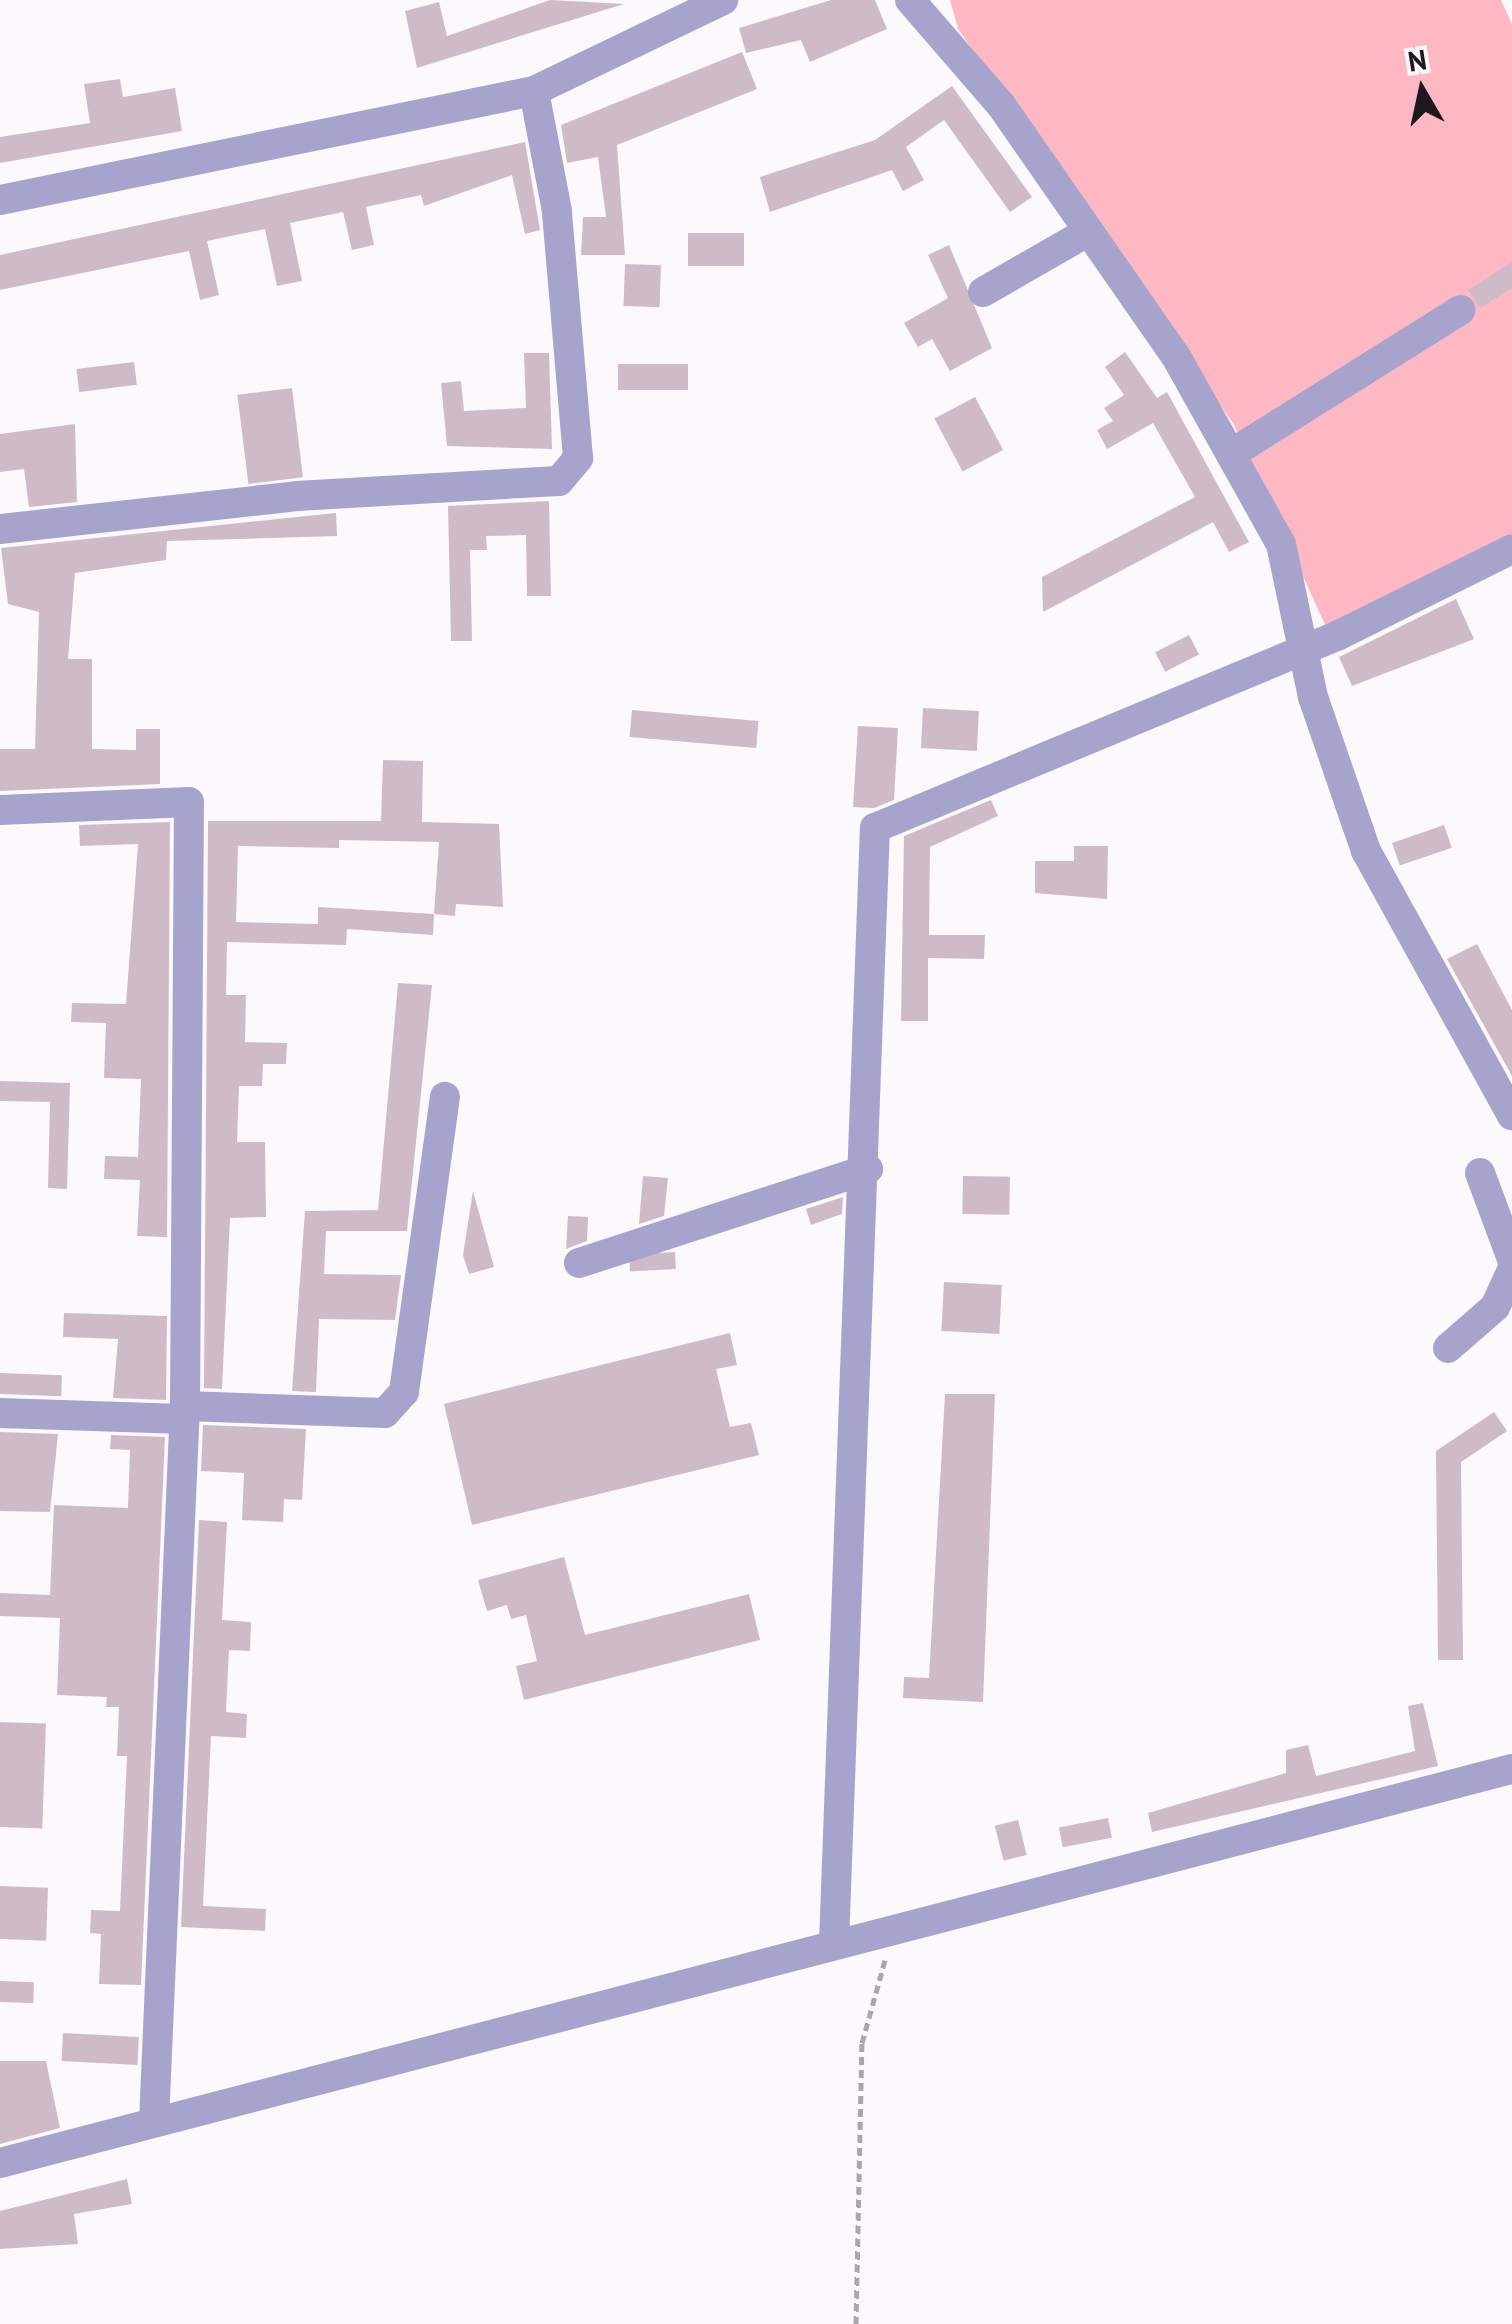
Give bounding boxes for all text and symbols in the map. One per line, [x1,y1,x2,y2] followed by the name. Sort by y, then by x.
[1372,40,1472,140] north arrow
[1405,40,1429,80] text: N

